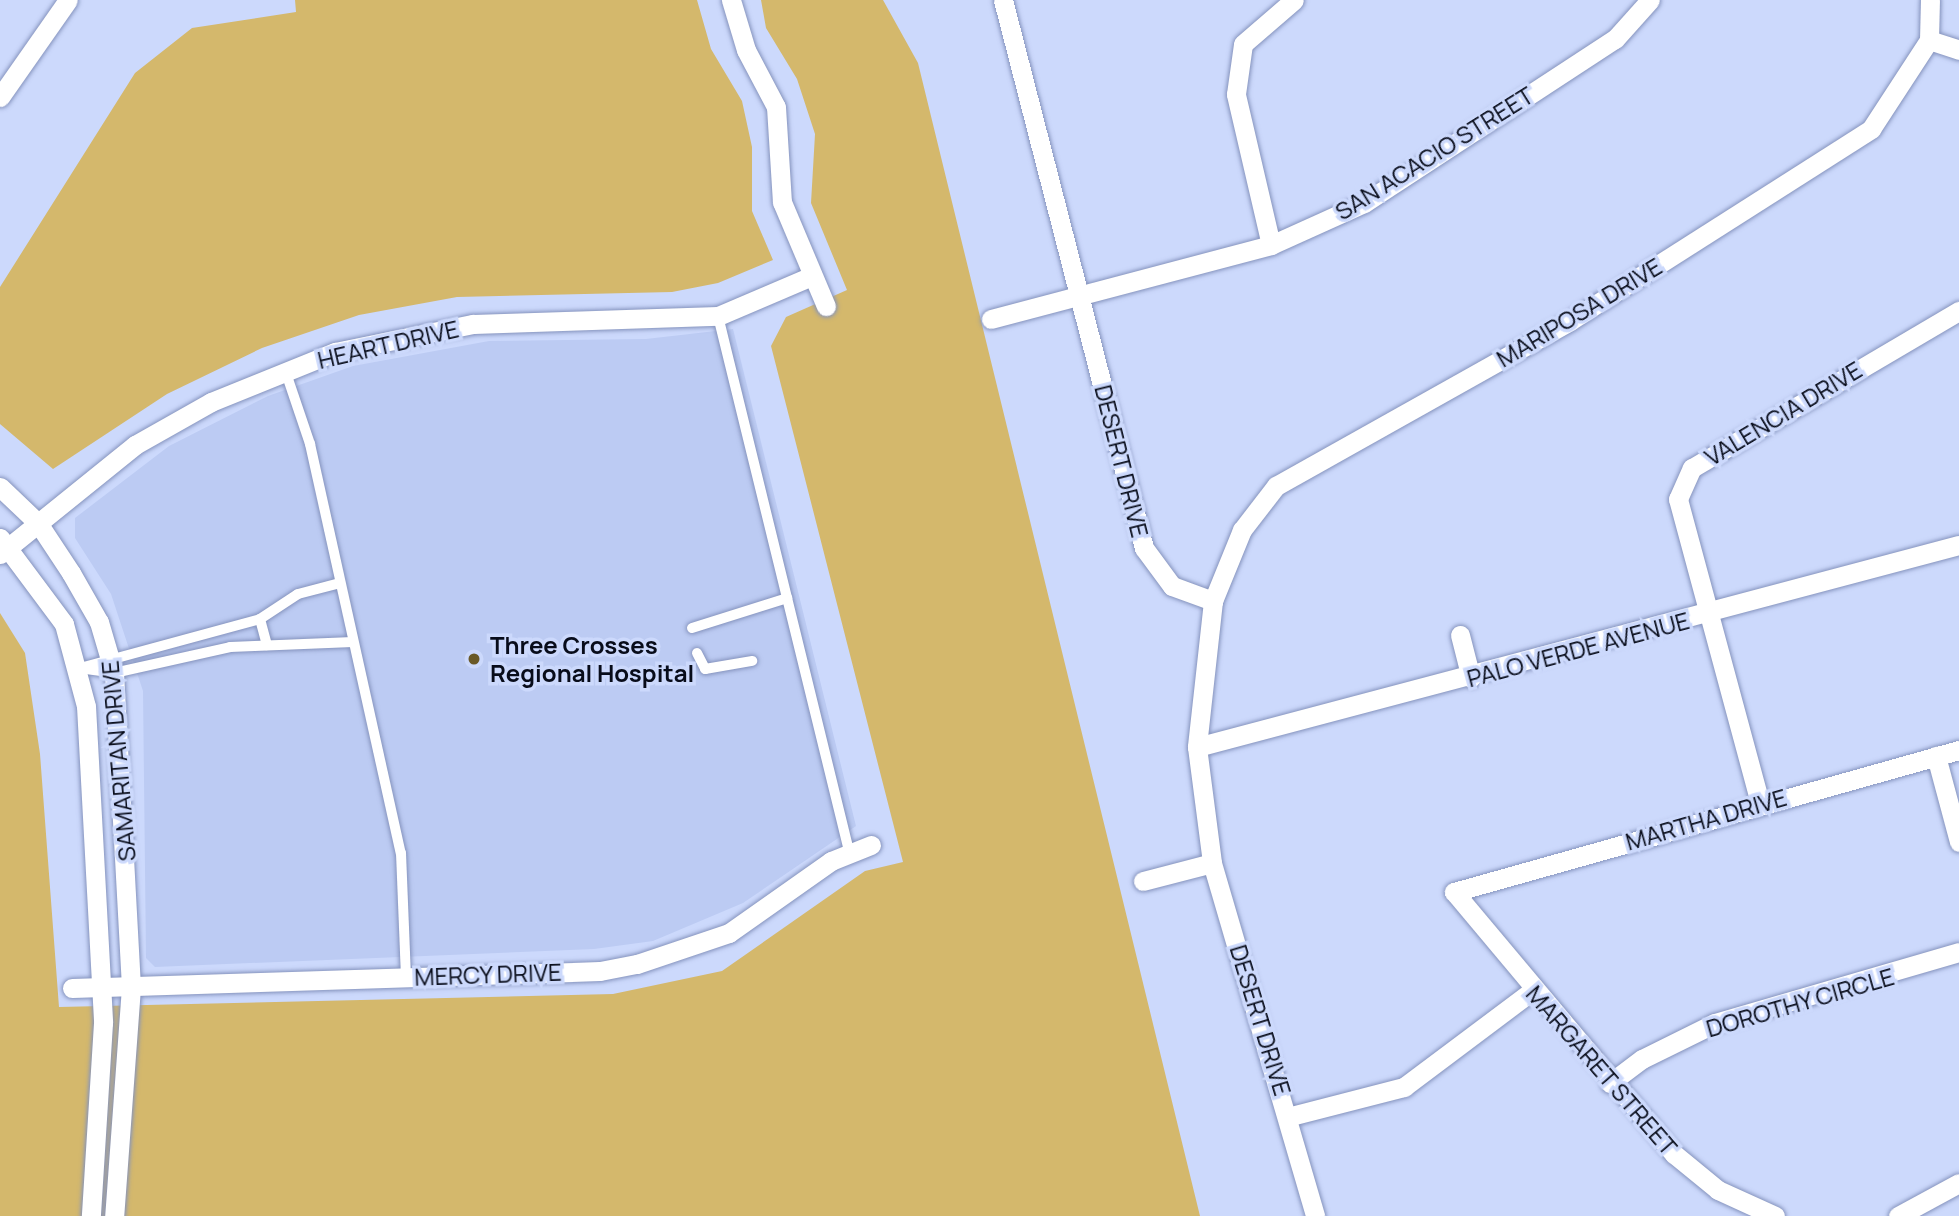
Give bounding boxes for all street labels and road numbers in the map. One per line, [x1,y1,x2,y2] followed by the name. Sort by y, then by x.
[1330,80,1538,226] street label: SAN ACACIO STREET
[1491,251,1667,373] street label: MARIPOSA DRIVE
[314,314,462,374] street label: HEART DRIVE
[1699,355,1867,471] street label: VALENCIA DRIVE
[1089,381,1155,541] street label: DESERT DRIVE
[1464,605,1692,693] street label: PALO VERDE AVENUE
[95,659,141,863] street label: SAMARITAN DRIVE
[1622,782,1790,856] street label: MARTHA DRIVE
[1224,941,1298,1099] street label: DESERT DRIVE
[413,957,563,991] street label: MERCY DRIVE
[1702,961,1898,1043] street label: DOROTHY CIRCLE
[1520,979,1684,1161] street label: MARGARET STREET

